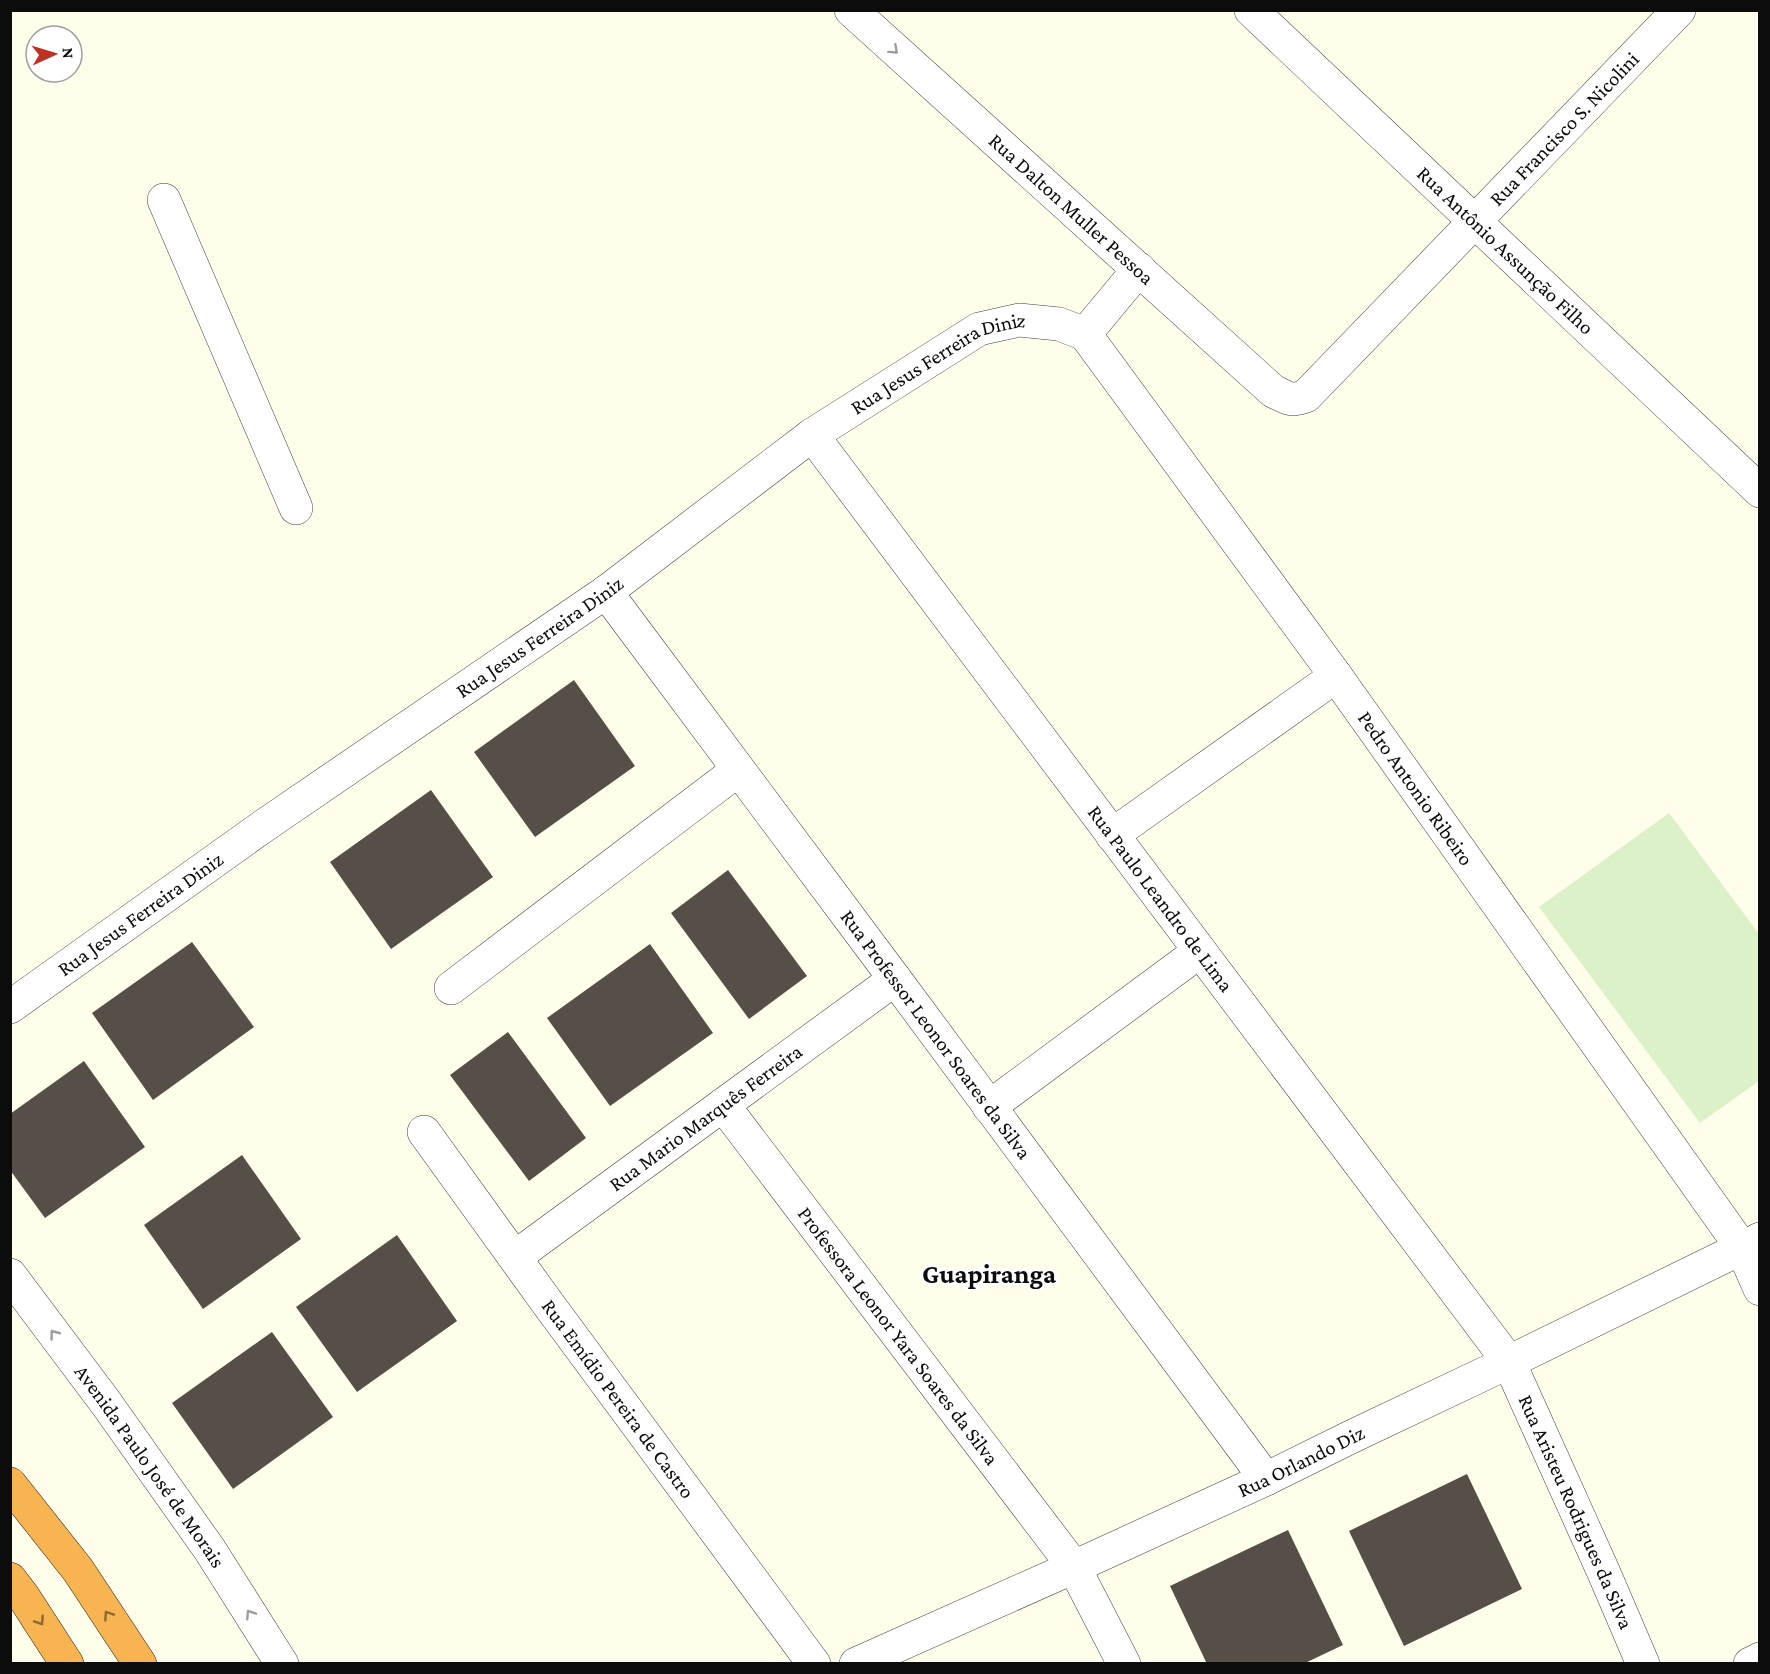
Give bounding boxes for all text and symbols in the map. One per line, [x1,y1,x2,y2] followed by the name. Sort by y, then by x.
[24,24,84,84] north arrow
[887,43,898,54] one-way arrow
[60,47,77,59] text: N
[1484,47,1644,211] street label: Rua Francisco S. Nicolini
[984,128,1159,290] street label: Rua Dalton Muller Pessoa
[1412,161,1599,340] street label: Rua Antônio Assunção Filho
[846,308,1027,419] street label: Rua Jesus Ferreira Diniz
[451,571,628,703] street label: Rua Jesus Ferreira Diniz
[1353,707,1479,870] street label: Pedro Antonio Ribeiro
[1083,801,1239,997] street label: Rua Paulo Leandro de Lima
[53,847,228,981] street label: Rua Jesus Ferreira Diniz
[836,905,1037,1164] street label: Rua Professor Leonor Soares da Silva
[604,1039,807,1196] street label: Rua Mario Marquês Ferreira
[793,1202,1004,1470] street label: Professora Leonor Yara Soares da Silva
[922,1259,1056,1289] district label: Guapiranga
[537,1294,700,1503] street label: Rua Emídio Pereira de Castro
[51,1330,62,1341] one-way arrow
[70,1360,230,1572] street label: Avenida Paulo José de Morais
[1513,1391,1639,1633] street label: Rua Aristeu Rodrigues da Silva
[1234,1420,1368,1502] street label: Rua Orlando Diz
[246,1610,258,1620] one-way arrow
[103,1611,115,1621] one-way arrow
[32,1615,44,1625] one-way arrow

